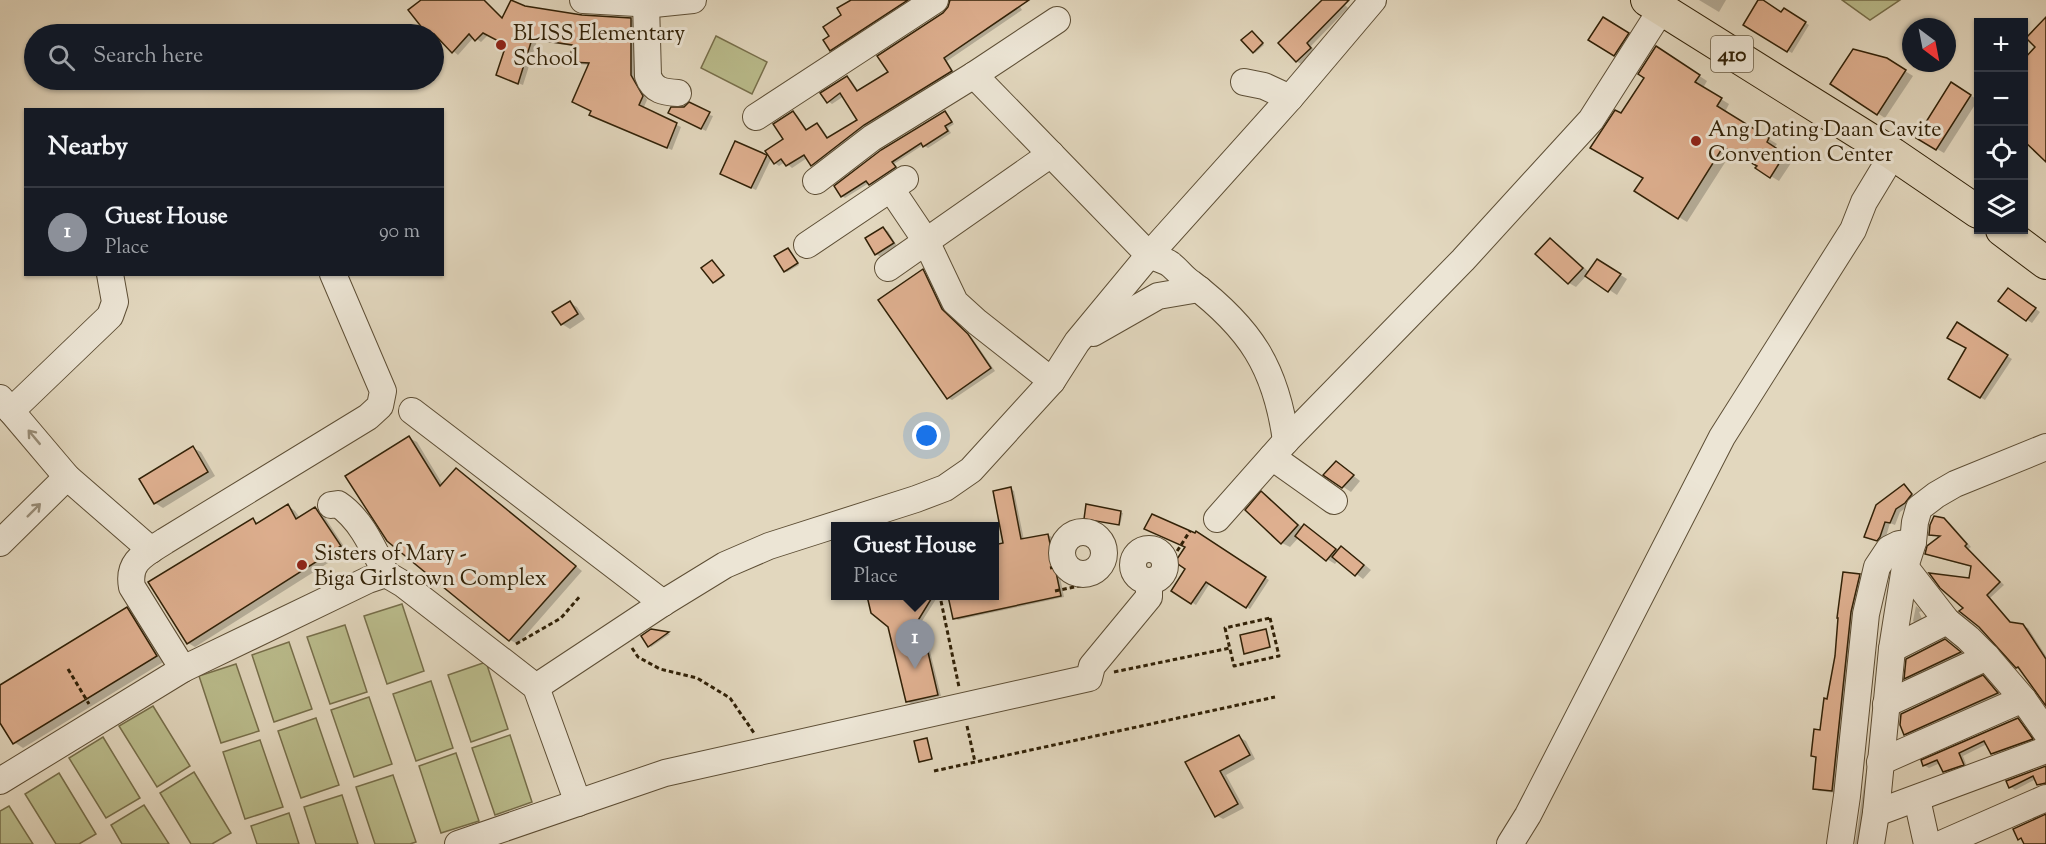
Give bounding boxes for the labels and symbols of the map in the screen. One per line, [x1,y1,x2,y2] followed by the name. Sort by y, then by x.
[1902,18,1956,72] north arrow
[513,19,685,76] place label: BLISS Elementary School
[1711,36,1753,72] road number: 410
[494,38,508,52] marker: BLISS Elementary School
[1708,115,1941,172] place label: Ang Dating Daan Cavite Convention Center
[1689,134,1703,148] marker: Ang Dating Daan Cavite Convention Center
[912,421,941,450] your location
[27,429,40,445] one-way arrow
[26,503,41,517] one-way arrow
[314,539,547,596] place label: Sisters of Mary - Biga Girlstown Complex
[295,558,309,572] marker: Sisters of Mary - Biga Girlstown Complex
[896,620,934,669] pin: 1

